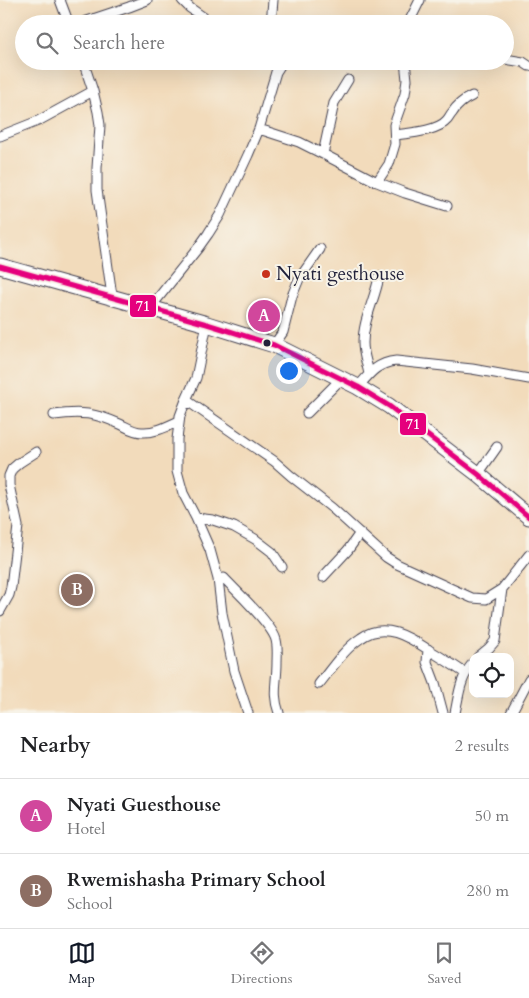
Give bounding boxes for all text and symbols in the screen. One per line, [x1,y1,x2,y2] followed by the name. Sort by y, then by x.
[15,15,514,70] search box
[33,29,61,57] icon: search
[73,30,165,56] text: Search here
[276,261,405,287] place label: Nyati gesthouse
[260,268,272,280] marker: Nyati gesthouse
[129,294,157,318] line badge: 71
[136,297,150,316] text: 71
[248,297,280,335] pin: A
[262,338,272,348] unlabelled marker
[276,358,302,384] your location
[399,412,427,436] line badge: 71
[406,415,420,434] text: 71
[61,571,93,609] pin: B
[469,653,514,698] map controls
[469,653,514,698] button: locate
[20,731,91,760] text: Nearby
[455,735,509,757] text: 2 results
[67,792,221,818] text: Nyati Guesthouse
[30,805,42,827] text: A
[475,805,509,827] text: 50 m
[67,818,105,840] text: Hotel
[67,867,326,893] text: Rwemishasha Primary School
[30,880,42,902] text: B
[467,880,509,902] text: 280 m
[67,893,112,915] text: School
[68,939,96,988] tab: Map
[231,939,292,988] tab: Directions
[427,939,461,988] tab: Saved

